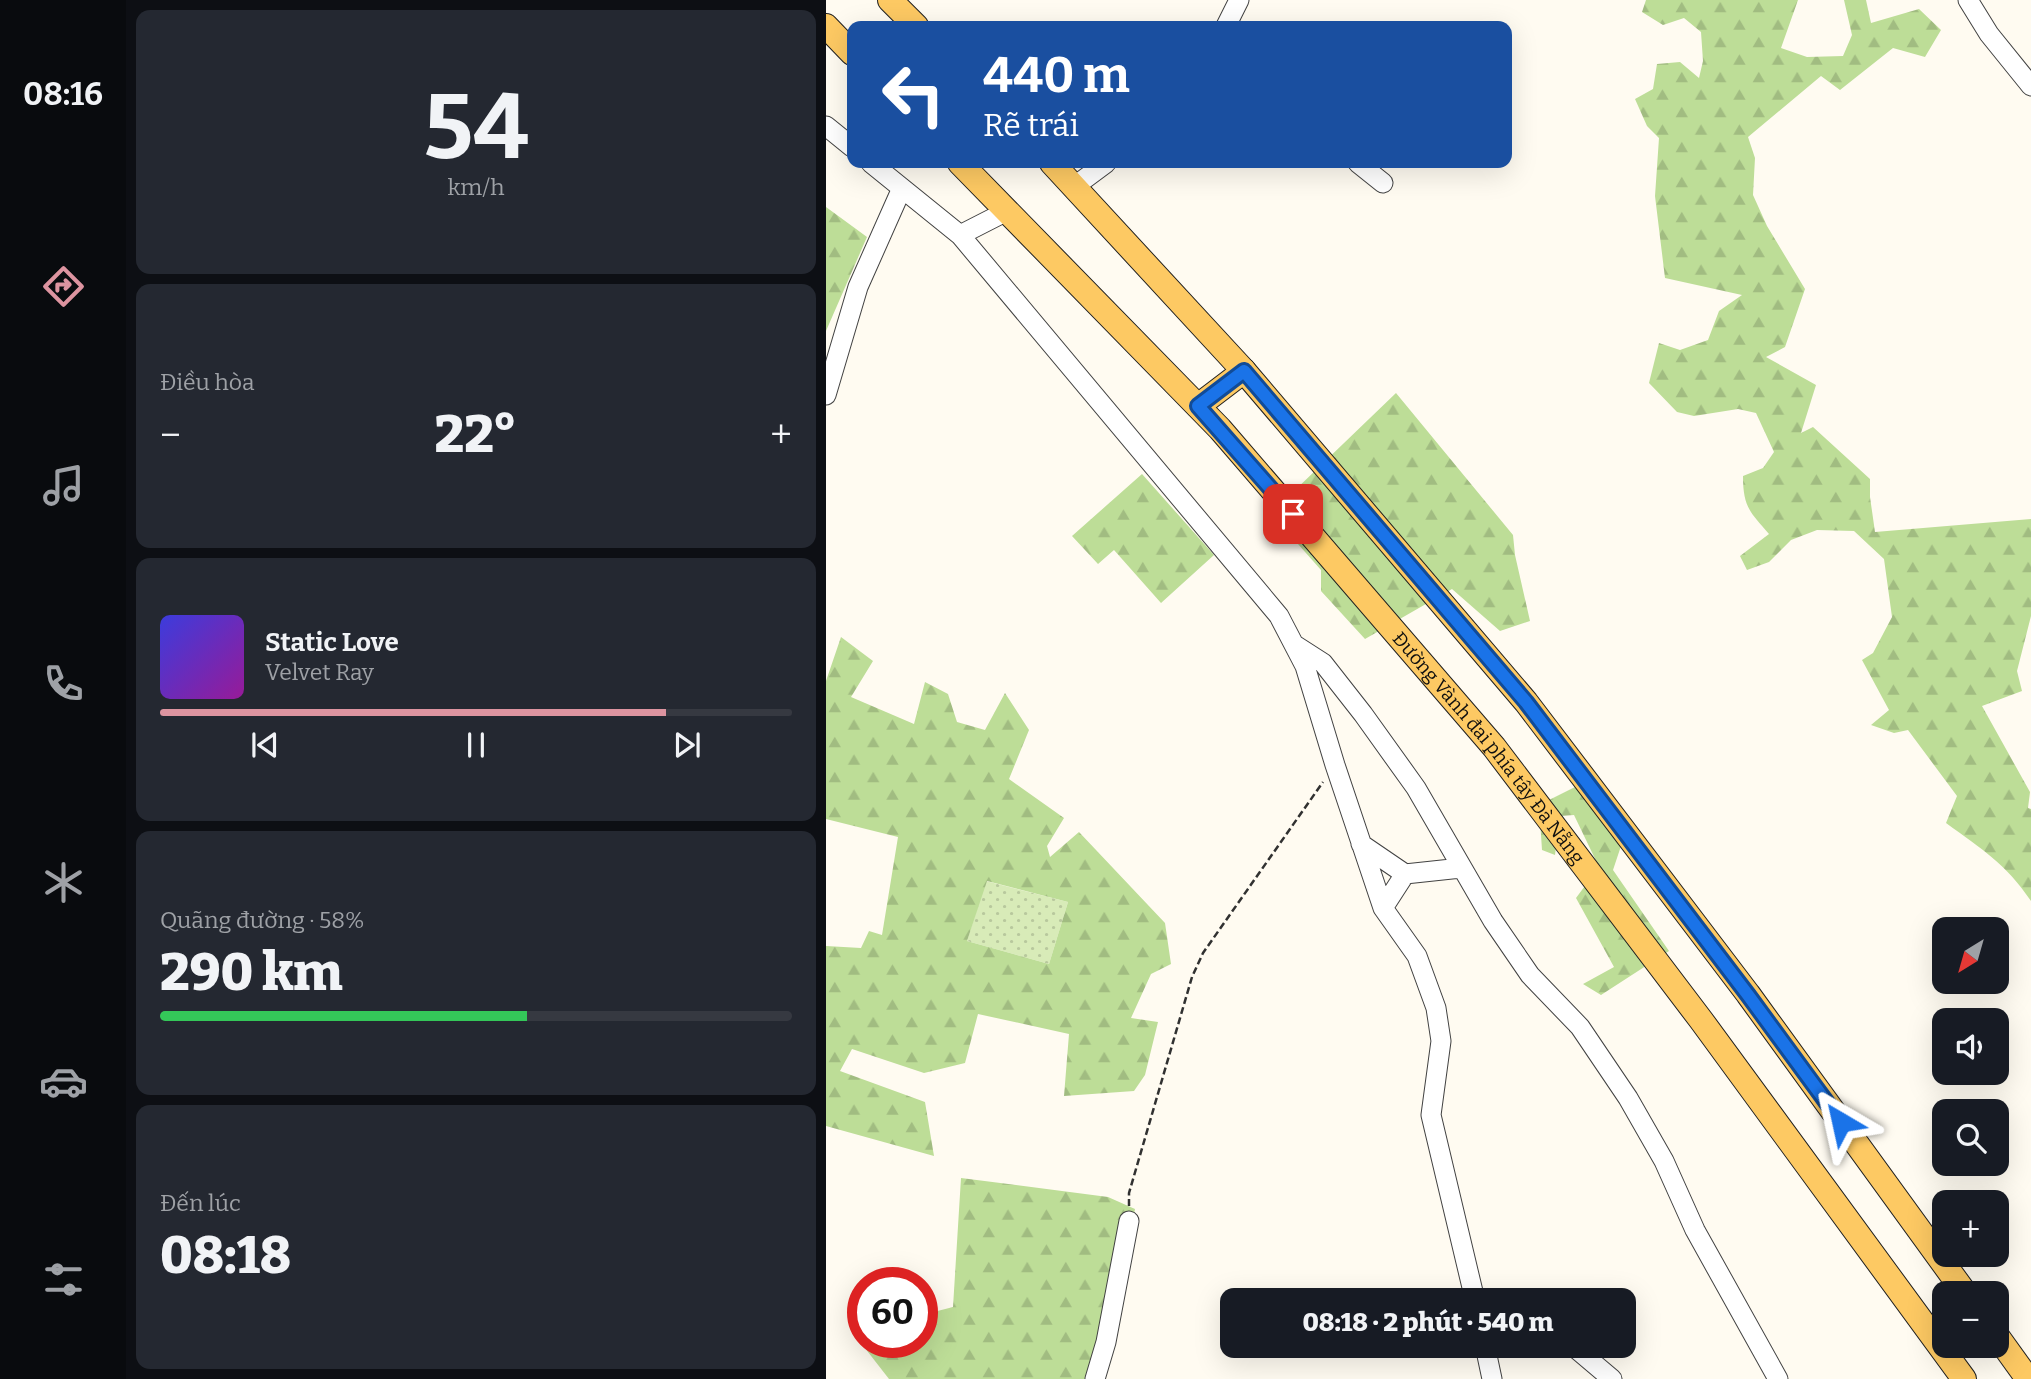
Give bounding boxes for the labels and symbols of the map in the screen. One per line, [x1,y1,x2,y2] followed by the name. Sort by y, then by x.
[1263,484,1323,544] pin
[1388,627,1590,869] street label: Đường Vành đai phía tây Đà Nẵng
[1932,917,2009,994] north arrow
[1804,1085,1878,1159] position arrow
[847,1267,938,1358] speed limit sign: 60

